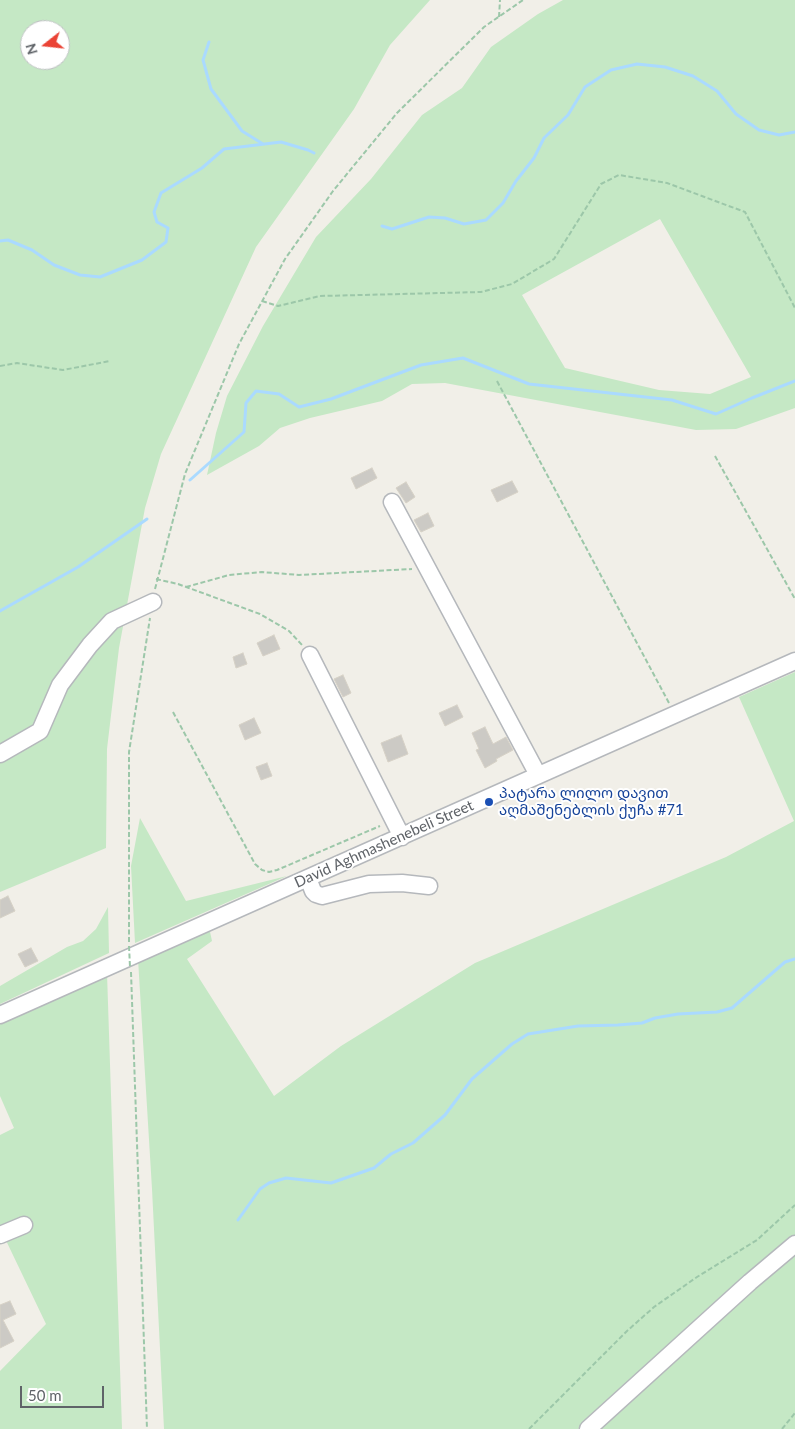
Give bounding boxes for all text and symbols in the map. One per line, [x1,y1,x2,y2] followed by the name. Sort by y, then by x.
[20,20,70,70] north arrow
[21,41,41,57] text: N
[499,784,684,819] place label: პატარა ლილო დავით აღმაშენებლის ქუჩა #71
[292,796,476,892] street label: David Aghmashenebeli Street
[483,796,495,808] marker: პატარა ლილო დავით აღმაშენებლის ქუჩა #71
[22,1376,106,1408] scale bar
[28,1386,62,1404] text: 50 m

